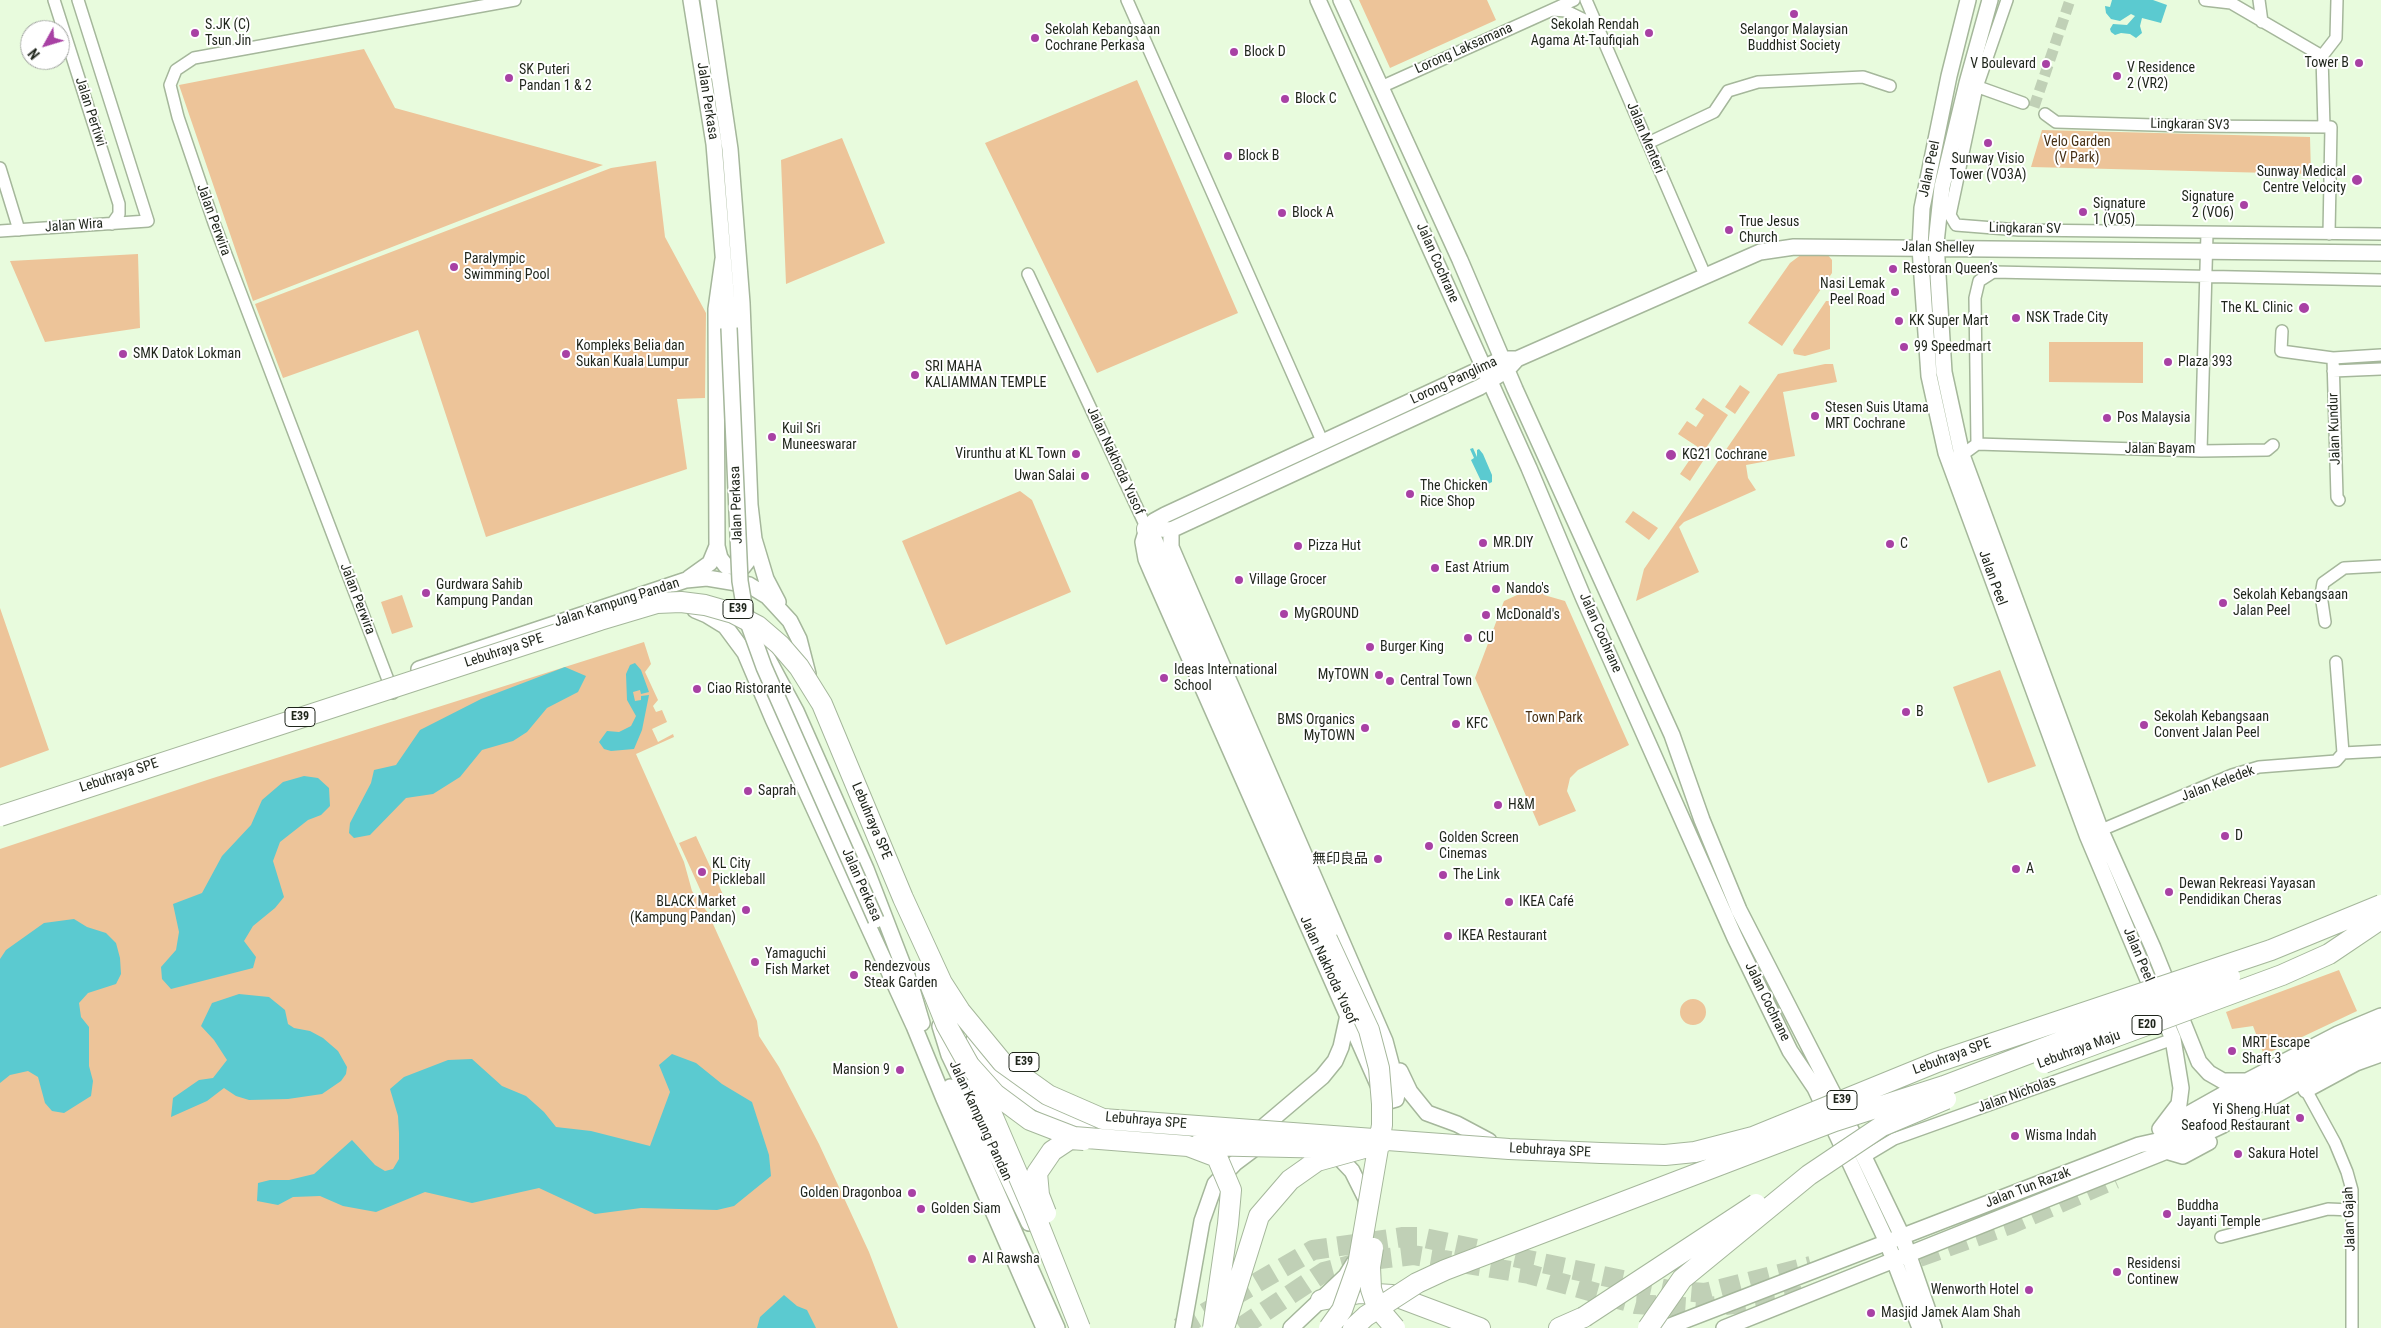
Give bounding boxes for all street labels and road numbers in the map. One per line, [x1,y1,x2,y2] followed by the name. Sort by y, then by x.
[1413,20,1515,78] street label: Lorong Laksamana
[693,61,721,141] street label: Jalan Perkasa
[71,75,109,149] street label: Jalan Pertiwi
[1623,100,1667,176] street label: Jalan Menteri
[2150,116,2230,134] street label: Lingkaran SV3
[1916,139,1944,199] street label: Jalan Peel
[192,182,234,258] street label: Jalan Perwira
[45,216,103,236] street label: Jalan Wira
[1412,220,1462,306] street label: Jalan Cochrane
[1989,220,2061,238] street label: Lingkaran SV
[1902,239,1974,257] street label: Jalan Shelley
[1408,354,1500,408] street label: Lorong Panglima
[2325,393,2345,465] street label: Jalan Kundur
[1083,404,1147,518] street label: Jalan Nakhoda Yusof
[2125,441,2195,457] street label: Jalan Bayam
[727,466,747,544] street label: Jalan Perkasa
[1974,548,2010,608] street label: Jalan Peel
[336,561,378,637] street label: Jalan Perwira
[552,575,682,631] street label: Jalan Kampung Pandan
[1575,590,1625,676] street label: Jalan Cochrane
[723,600,753,618] road number: E39
[462,630,546,672] street label: Lebuhraya SPE
[285,708,315,726] road number: E39
[77,755,161,797] street label: Lebuhraya SPE
[2179,762,2257,806] street label: Jalan Keledek
[847,780,895,862] street label: Lebuhraya SPE
[837,846,885,924] street label: Jalan Perkasa
[1296,913,1360,1027] street label: Jalan Nakhoda Yusof
[2119,925,2157,985] street label: Jalan Peel
[1741,960,1793,1044] street label: Jalan Cochrane
[2132,1016,2162,1034] road number: E20
[2035,1027,2123,1073] street label: Lebuhraya Maju
[1911,1035,1993,1079] street label: Lebuhraya SPE
[1009,1052,1039,1072] road number: E39
[945,1058,1015,1184] street label: Jalan Kampung Pandan
[1976,1073,2058,1117] street label: Jalan Nicholas
[1827,1090,1857,1110] road number: E39
[1104,1109,1188,1133] street label: Lebuhraya SPE
[1509,1140,1591,1162] street label: Lebuhraya SPE
[1983,1164,2073,1212] street label: Jalan Tun Razak
[2340,1186,2360,1252] street label: Jalan Gajah

